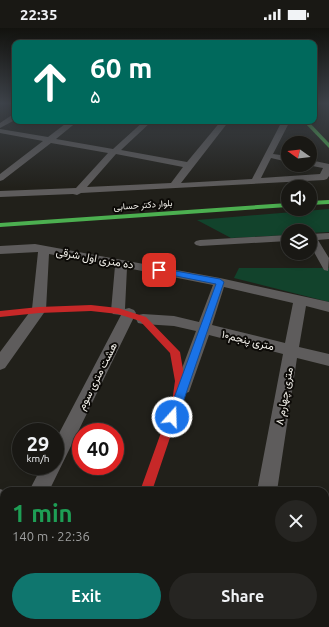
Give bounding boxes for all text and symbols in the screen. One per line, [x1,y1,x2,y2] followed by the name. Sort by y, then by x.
[20,6,58,23] text: 22:35
[90,52,152,83] text: 60 m
[24,56,76,108] icon: ahead
[90,86,101,106] text: ۵
[281,136,317,172] north arrow
[281,136,317,260] map controls
[281,180,317,216] button: sound
[113,198,173,213] street label: بلوار دکتر حسابی
[281,224,317,260] button: layers
[55,245,135,272] street label: ده متری اول شرقی
[142,253,176,287] pin
[148,259,170,281] icon: arrive
[220,328,276,354] street label: ۱۰متری پنجم
[75,340,121,413] street label: هشت متری سوم
[273,366,297,426] street label: ۸ متری چهارم
[151,396,193,438] position arrow
[72,423,124,475] speed limit sign: 40
[27,432,49,455] text: 29
[26,453,50,464] text: km/h
[12,500,73,527] text: 1 min
[275,500,317,542] button: close
[12,529,90,543] text: 140 m · 22:36
[12,573,161,619] button: Exit
[169,573,317,619] button: Share

